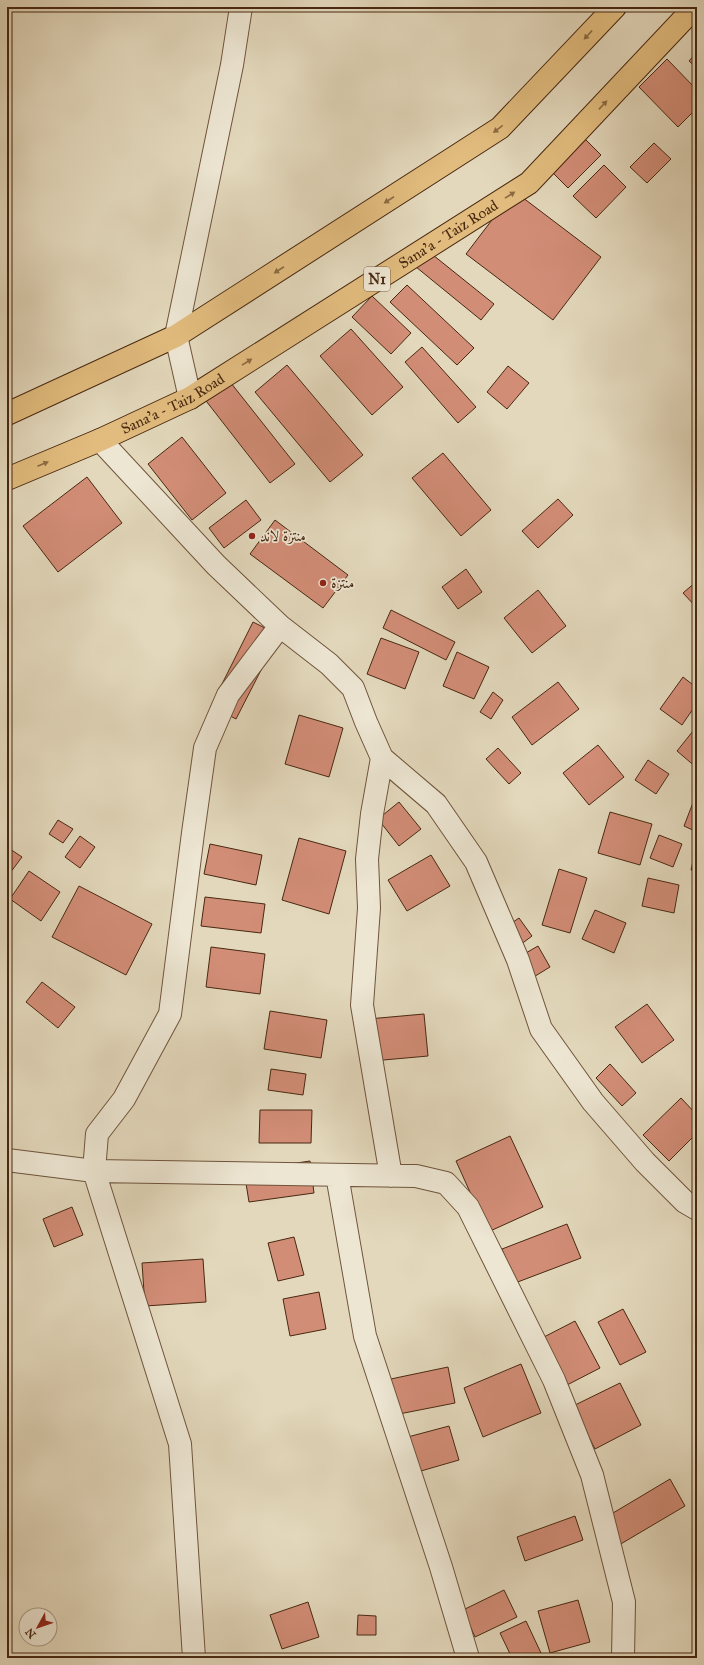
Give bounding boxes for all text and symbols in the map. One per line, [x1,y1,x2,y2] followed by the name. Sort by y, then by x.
[583,30,593,40] one-way arrow
[598,100,608,110] one-way arrow
[492,125,503,133] one-way arrow
[504,191,516,198] one-way arrow
[383,196,395,203] one-way arrow
[395,196,502,272] street label: Sana'a - Taiz Road
[274,266,284,274] one-way arrow
[364,267,390,291] road number: N1
[241,358,252,366] one-way arrow
[118,369,228,438] street label: Sana'a - Taiz Road
[37,460,49,466] one-way arrow
[260,527,306,545] place label: منتزة لاند
[247,531,257,541] marker: منتزة لاند
[331,574,354,592] place label: منتزة
[318,578,328,588] marker: منتزة
[18,1607,58,1647] north arrow
[22,1625,39,1641] text: N

